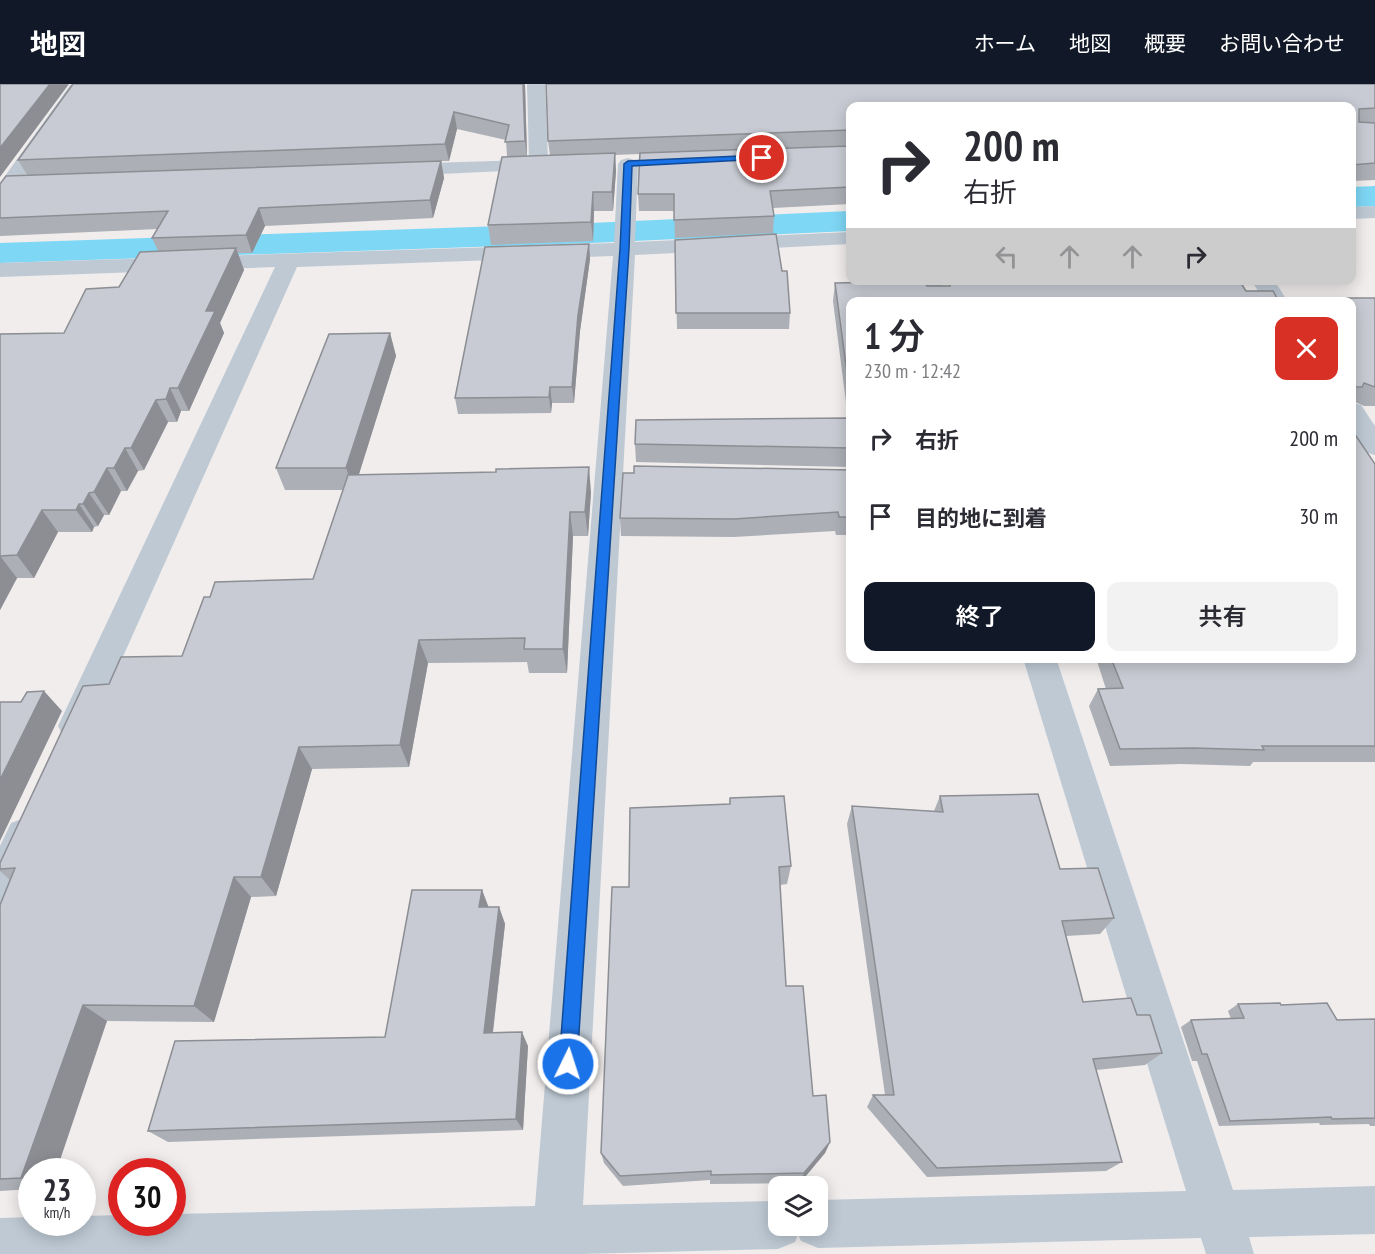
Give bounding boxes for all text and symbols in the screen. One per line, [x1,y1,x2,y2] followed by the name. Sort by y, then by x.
[30,25,86,62] text: 地図
[974,30,1036,57] text: ホーム
[1069,30,1111,57] text: 地図
[1144,30,1186,57] text: 概要
[1219,30,1345,57] text: お問い合わせ
[963,118,1060,173] text: 200 m
[864,126,942,204] icon: right
[736,132,787,183] pin
[745,141,778,174] icon: arrive
[963,175,1017,209] text: 右折
[990,240,1023,273] icon: left
[1053,240,1086,273] icon: ahead
[1116,240,1149,273] icon: ahead
[1179,240,1212,273] icon: right
[864,312,925,359] text: 1 分
[1275,317,1338,380] button: close
[864,358,961,384] text: 230 m · 12:42
[864,422,897,455] icon: right
[1289,424,1338,452] text: 200 m
[915,426,959,454] text: 右折
[864,500,897,533] icon: arrive
[1299,502,1338,530] text: 30 m
[915,504,1047,532] text: 目的地に到着
[864,582,1095,651] button: 終了
[1107,582,1338,651] button: 共有
[536,1032,600,1096] position arrow
[108,1158,186,1236] speed limit sign: 30
[43,1170,71,1209] text: 23
[768,1176,828,1236] map controls
[768,1176,828,1236] button: layers
[44,1203,70,1222] text: km/h

